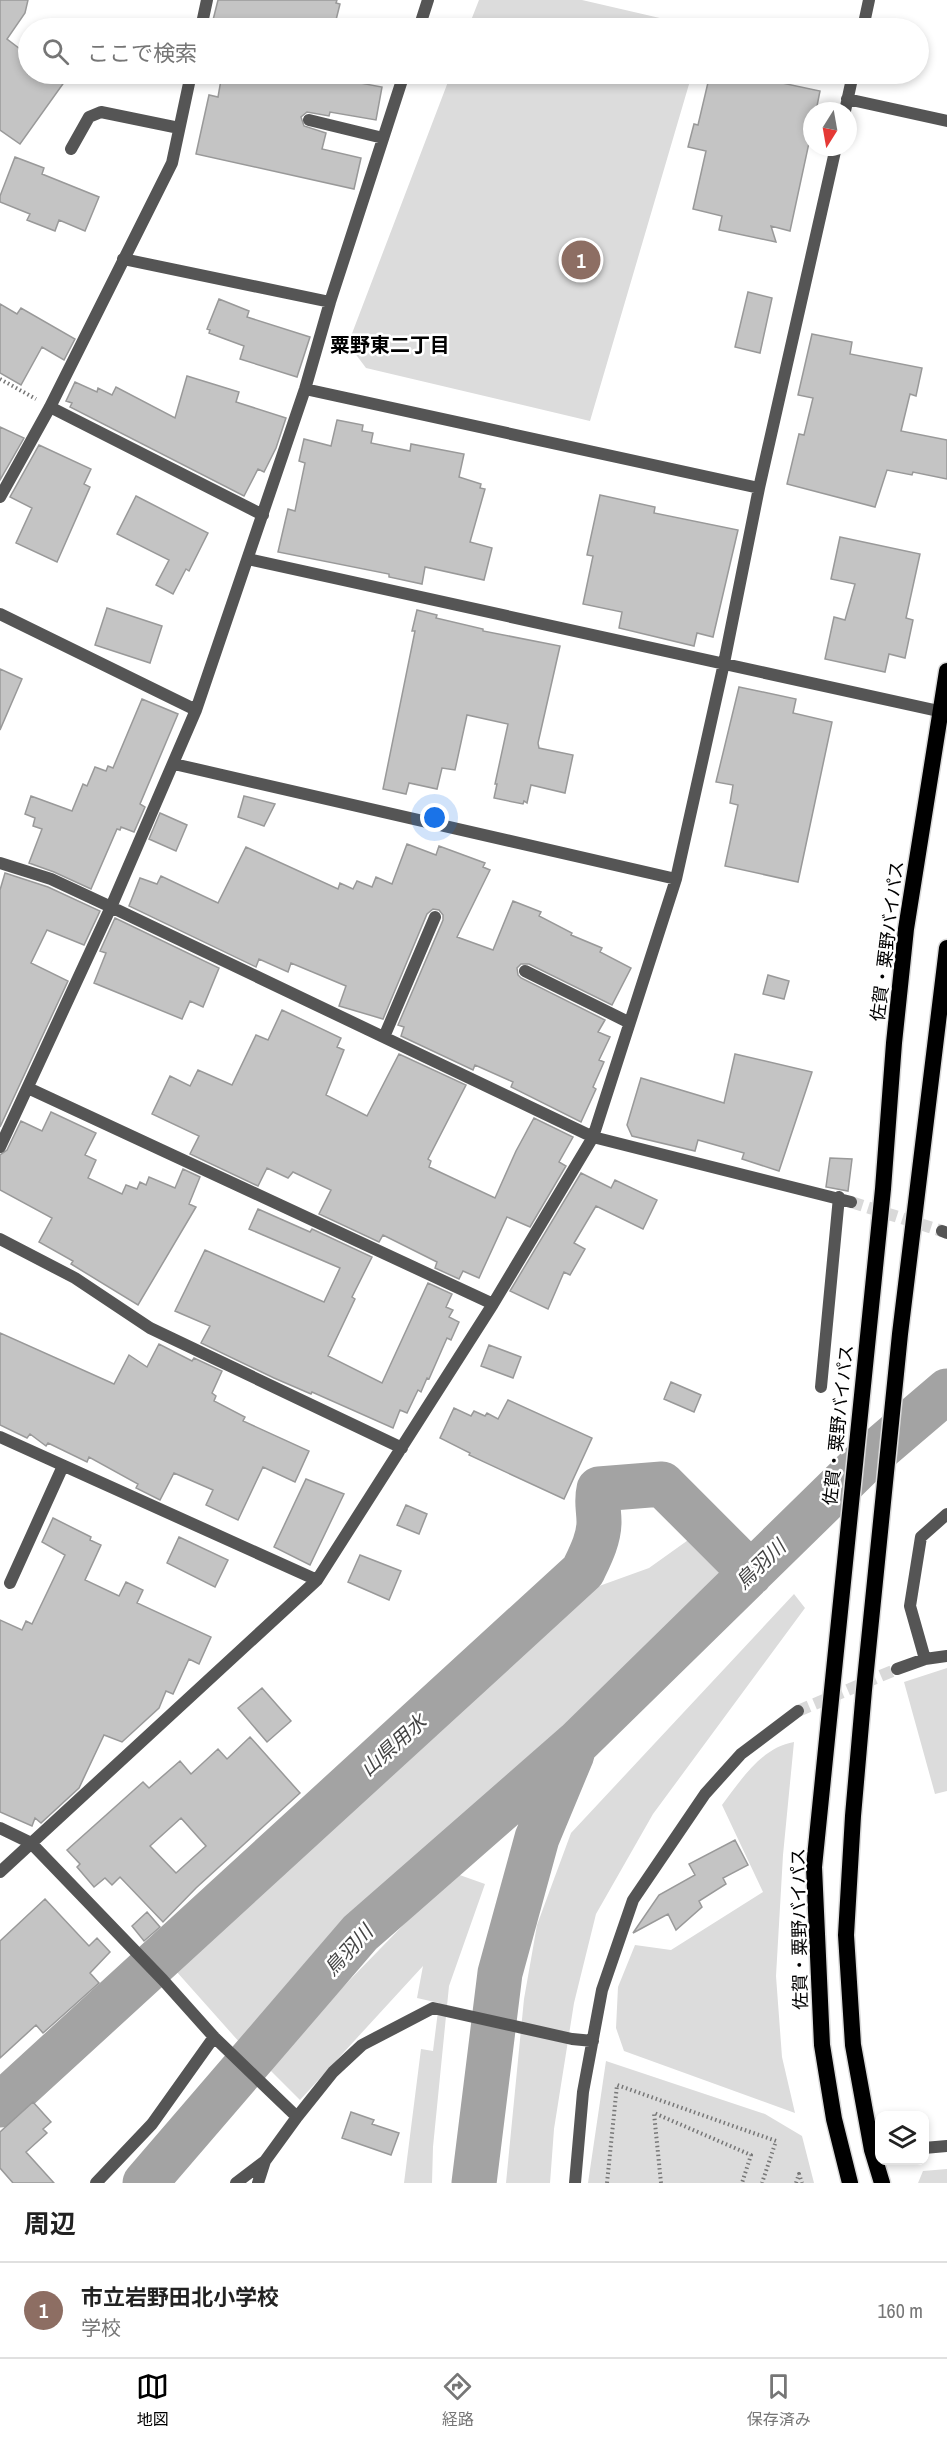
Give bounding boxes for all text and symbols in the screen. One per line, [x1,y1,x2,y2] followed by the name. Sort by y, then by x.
[18,18,929,84] search box
[39,35,72,68] icon: search
[87,38,197,68] text: ここで検索
[803,102,857,156] north arrow
[562,238,600,282] pin: 1
[330,331,450,358] district label: 粟野東二丁目
[420,803,449,832] your location
[865,859,909,1023] street label: 佐賀・粟野バイパス
[817,1343,859,1507] street label: 佐賀・粟野バイパス
[729,1532,792,1595] water label: 鳥羽川
[354,1707,433,1782] water label: 山県用水
[785,1848,813,2010] street label: 佐賀・粟野バイパス
[318,1917,380,1981] water label: 鳥羽川
[875,2111,929,2165] map controls
[875,2111,929,2165] button: layers
[24,2206,76,2241] text: 周辺
[81,2282,279,2312] text: 市立岩野田北小学校
[39,2297,48,2324] text: 1
[877,2297,923,2324] text: 160 m
[81,2314,121,2341] text: 学校
[136,2370,169,2430] tab: 地図
[441,2370,474,2430] tab: 経路
[747,2370,811,2430] tab: 保存済み

